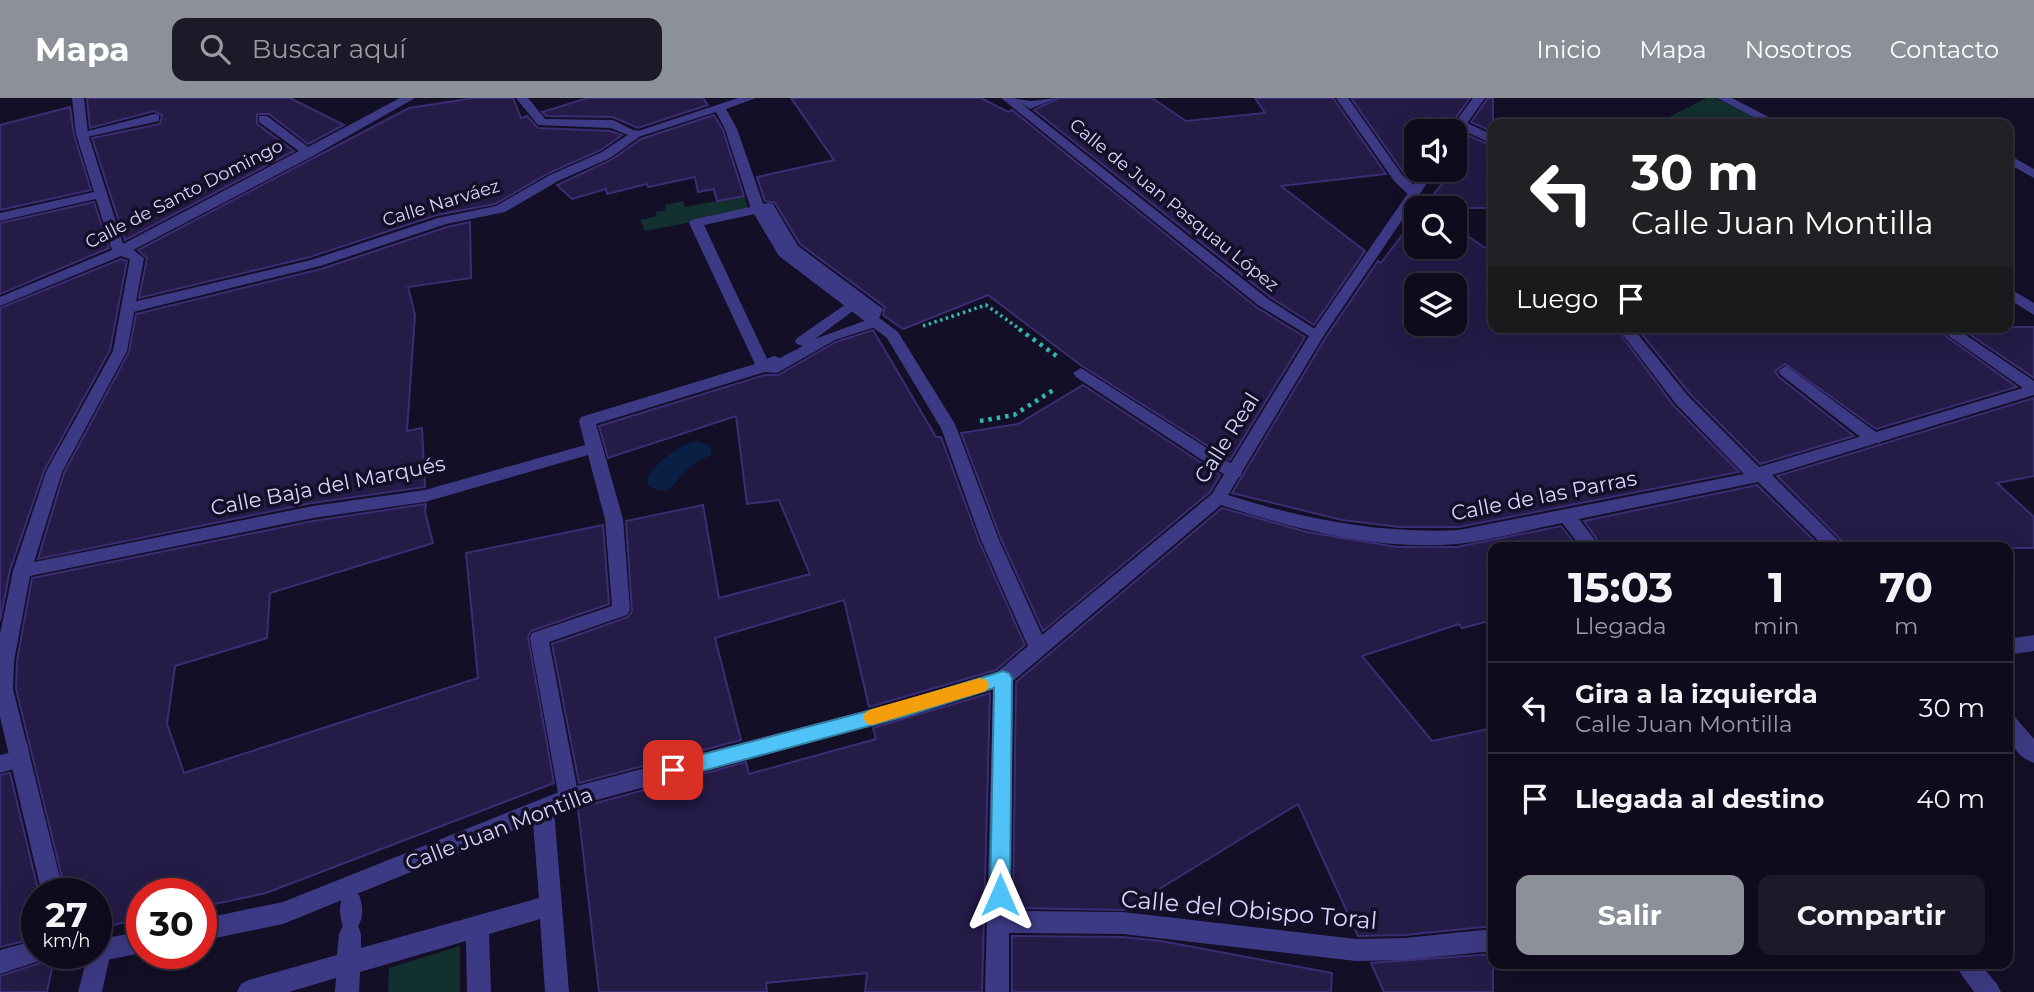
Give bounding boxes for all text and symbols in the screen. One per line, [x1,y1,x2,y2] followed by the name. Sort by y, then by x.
[172,18,662,81] search box
[35,29,130,69] text: Mapa
[196,30,234,68] icon: search
[252,33,406,65] text: Buscar aquí
[1536,35,1601,64] text: Inicio
[1639,35,1707,64] text: Mapa
[1745,35,1852,64] text: Nosotros
[1890,35,1999,64] text: Contacto
[1065,114,1283,296] street label: Calle de Juan Pasquau López
[1404,119,1467,336] map controls
[1404,119,1467,182] button: sound
[81,134,287,254] street label: Calle de Santo Domingo
[1631,143,1759,202] text: 30 m
[1516,147,1607,238] icon: left
[380,175,502,231] street label: Calle Narváez
[1404,196,1467,259] button: search
[1631,203,1934,242] text: Calle Juan Montilla
[1404,273,1467,336] button: layers
[1612,280,1650,318] icon: arrive
[1516,283,1598,315] text: Luego
[1189,388,1264,488] street label: Calle Real
[208,450,447,521] street label: Calle Baja del Marqués
[1449,465,1639,526] street label: Calle de las Parras
[1568,561,1673,613] text: 15:03
[1768,561,1785,613] text: 1
[1879,561,1933,613] text: 70
[1575,612,1667,640] text: Llegada
[1753,612,1799,640] text: min
[1894,612,1918,640] text: m
[1575,678,1818,710] text: Gira a la izquierda
[1516,689,1554,727] icon: left
[1919,692,1985,724] text: 30 m
[1575,710,1793,738] text: Calle Juan Montilla
[643,740,703,800] pin
[654,751,692,789] icon: arrive
[1516,780,1554,818] icon: arrive
[402,781,596,876] street label: Calle Juan Montilla
[1575,783,1824,815] text: Llegada al destino
[1916,783,1985,815] text: 40 m
[963,858,1037,932] position arrow
[1516,875,1744,955] button: Salir
[1758,875,1985,955] button: Compartir
[126,878,217,969] speed limit sign: 30
[1120,884,1378,935] street label: Calle del Obispo Toral
[45,893,88,936] text: 27
[42,930,91,952] text: km/h

